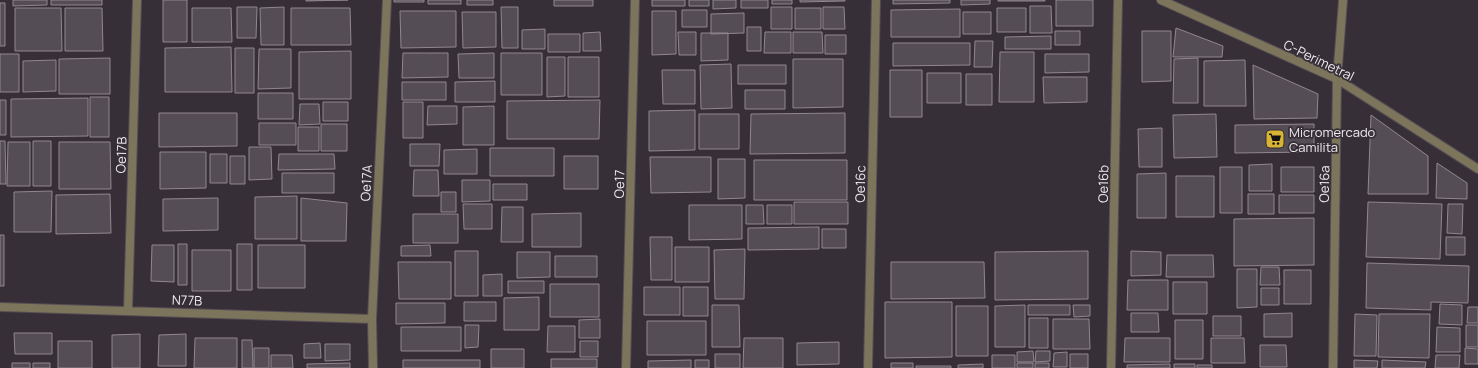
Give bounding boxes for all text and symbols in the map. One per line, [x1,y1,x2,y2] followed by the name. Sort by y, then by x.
[1281,35,1357,85] street label: C-Perimetral
[1289,123,1376,156] place label: Micromercado Camilita
[1264,128,1286,150] supermarket icon: Micromercado Camilita
[111,136,131,174] street label: Oe17B
[356,164,376,202] street label: Oe17A
[851,165,869,203] street label: Oe16c
[1094,165,1112,203] street label: Oe16b
[1315,165,1333,203] street label: Oe16a
[610,170,628,198] street label: Oe17
[172,290,202,310] street label: N77B

